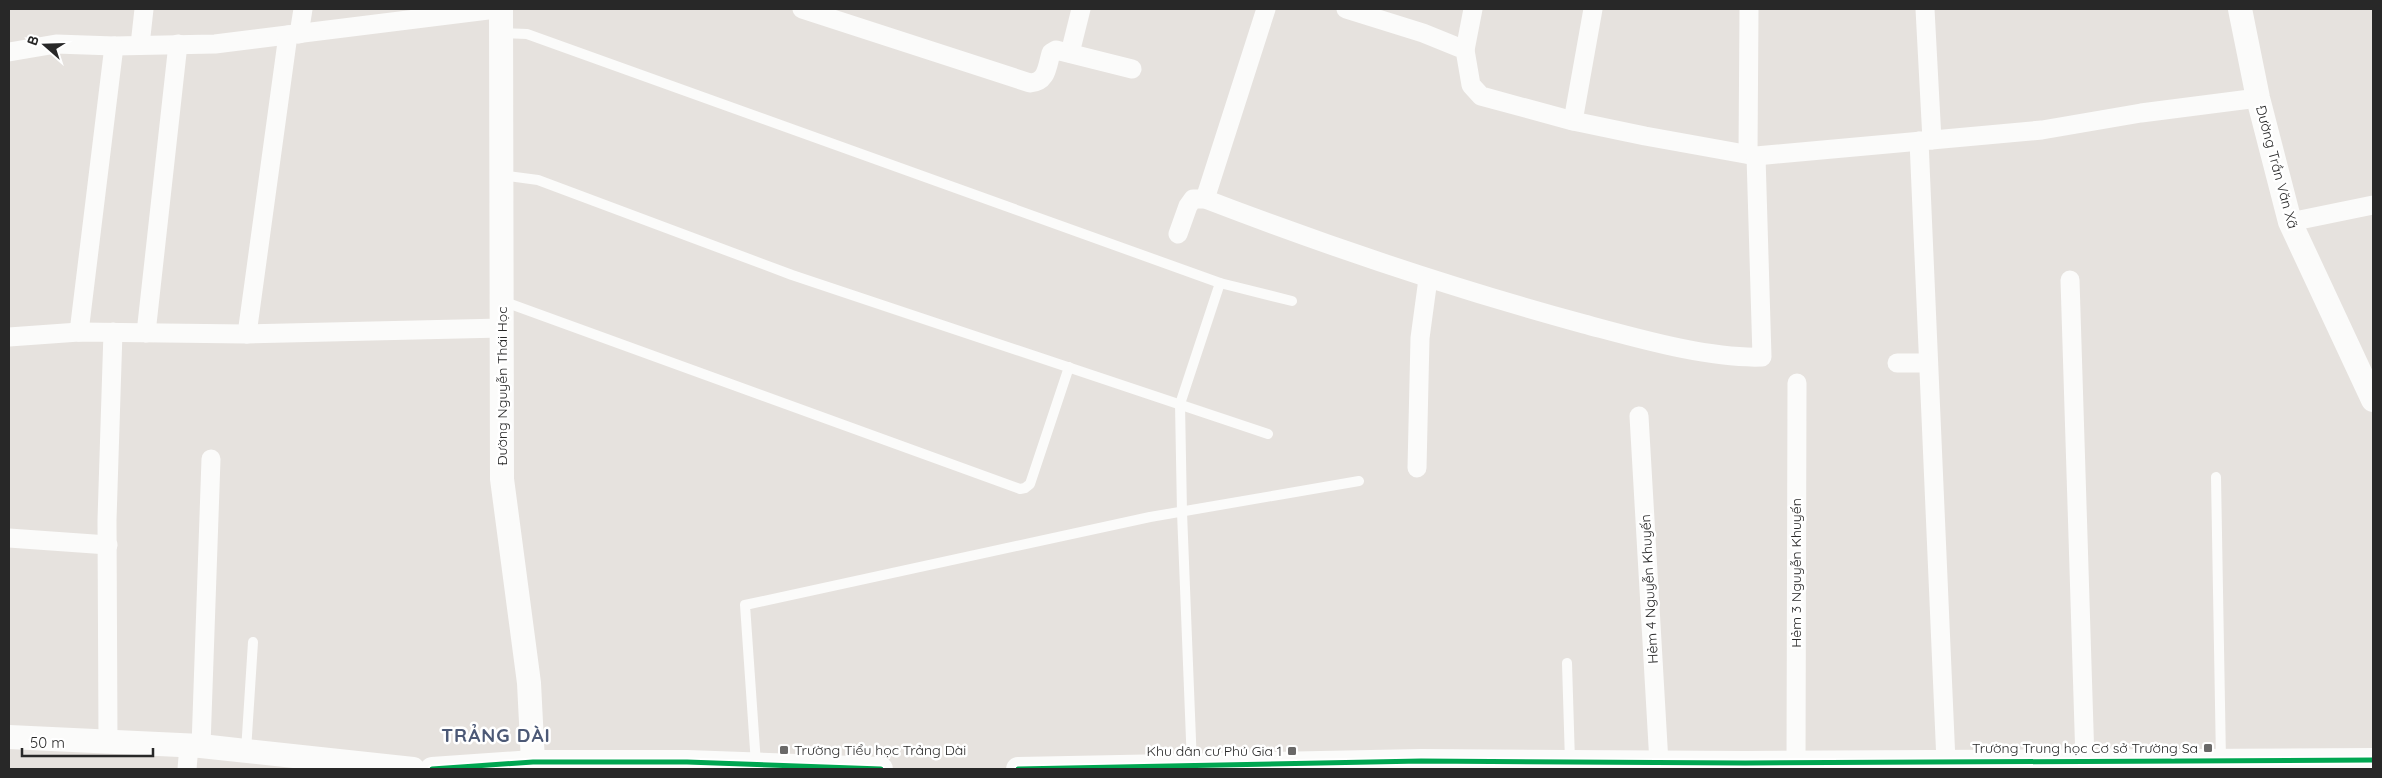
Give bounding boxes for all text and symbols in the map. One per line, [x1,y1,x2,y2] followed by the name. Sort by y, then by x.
[20,20,70,70] north arrow
[23,33,43,48] text: B
[2252,103,2302,231] street label: Đường Trần Văn Xã
[493,306,511,466] street label: Đường Nguyễn Thái Học
[1787,498,1805,648] street label: Hẻm 3 Nguyễn Khuyến
[1636,514,1662,664] street label: Hẻm 4 Nguyễn Khuyến
[441,723,551,747] district label: TRẢNG DÀI
[22,726,154,758] scale bar
[30,733,65,752] text: 50 m
[1972,739,2198,757] place label: Trường Trung học Cơ sở Trường Sa
[794,741,966,759] place label: Trường Tiểu học Trảng Dài
[1147,742,1282,760] place label: Khu dân cư Phú Gia 1
[2202,742,2214,754] marker: Trường Trung học Cơ sở Trường Sa
[778,744,790,756] marker: Trường Tiểu học Trảng Dài
[1286,745,1298,757] marker: Khu dân cư Phú Gia 1

